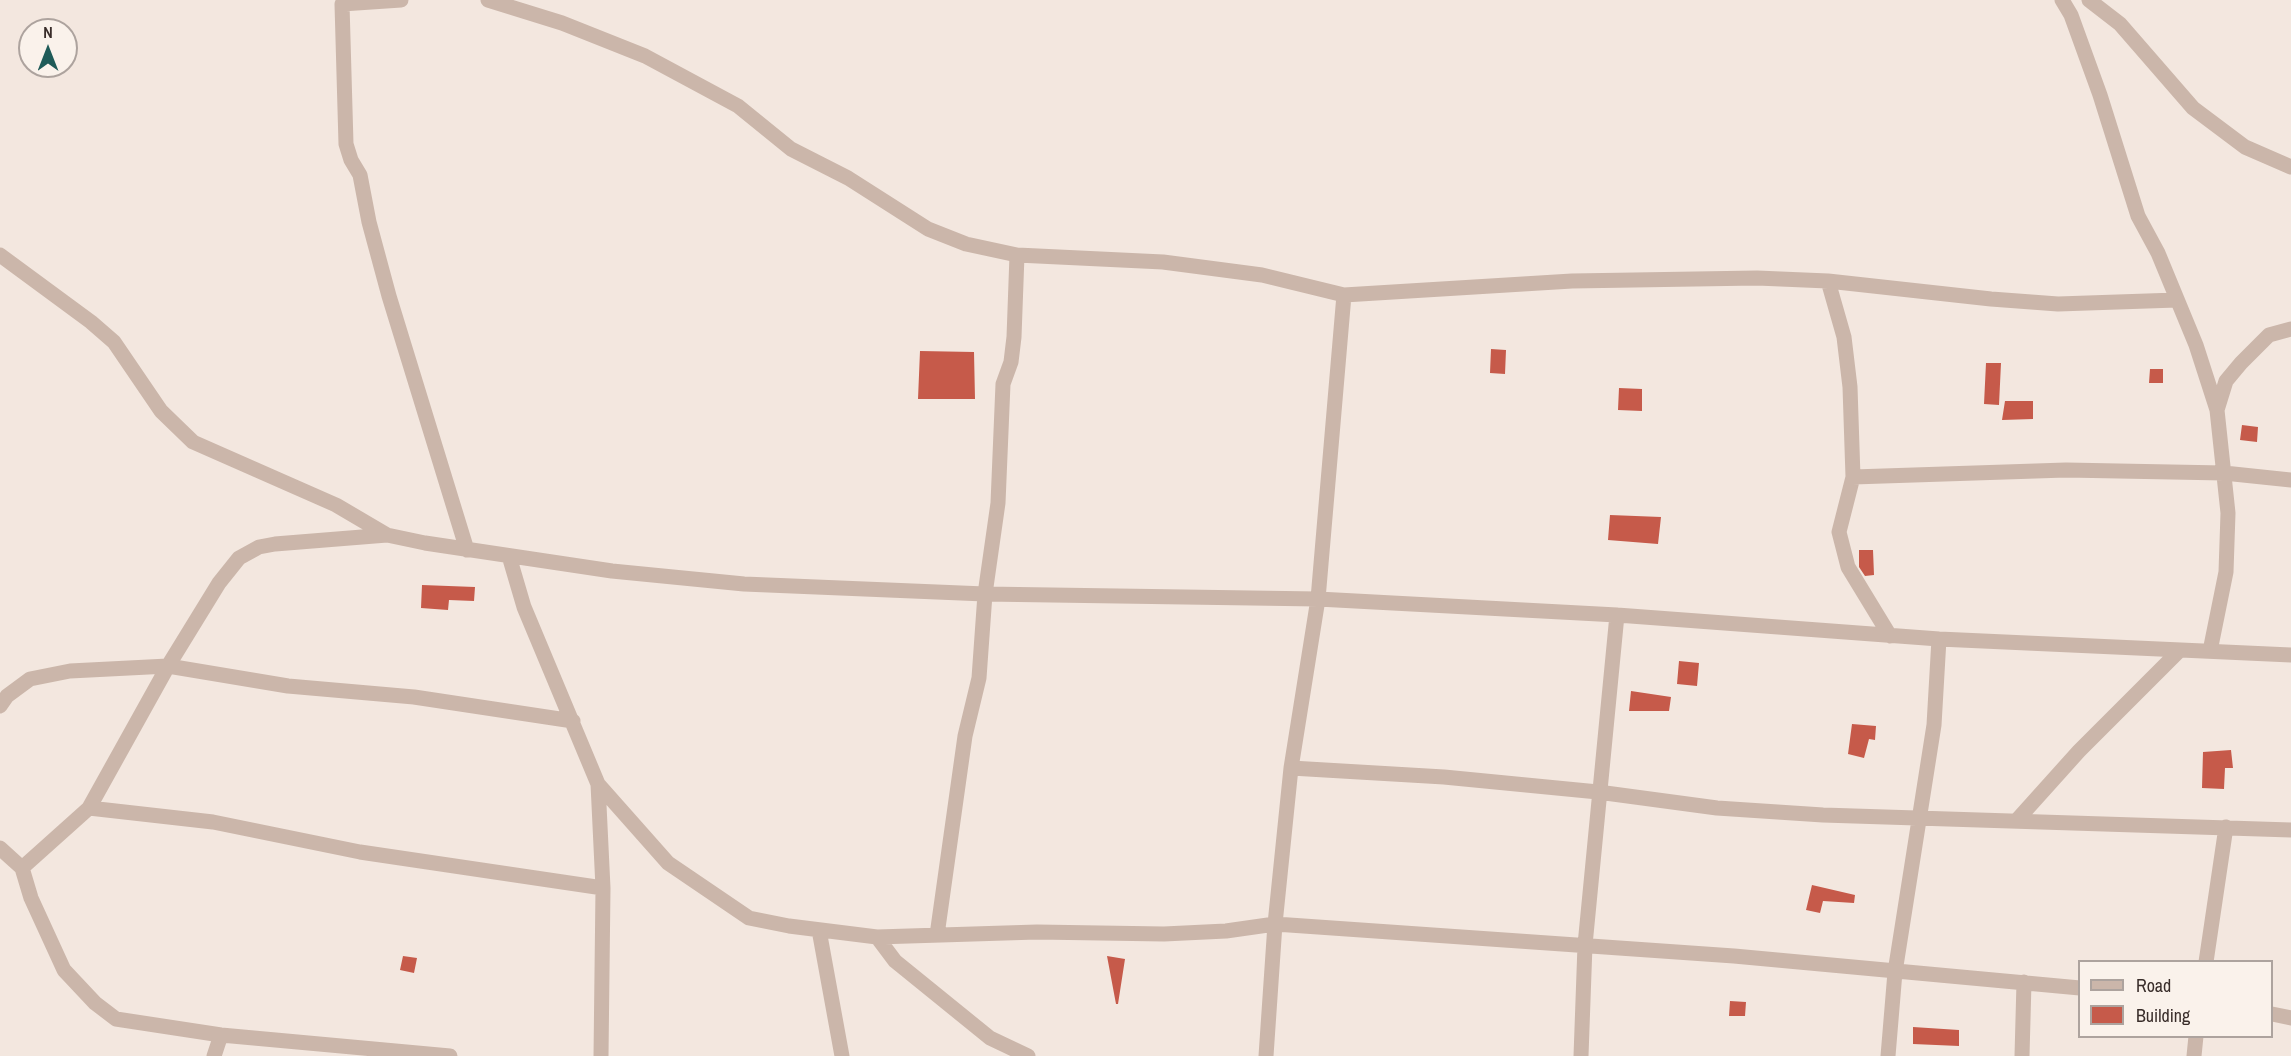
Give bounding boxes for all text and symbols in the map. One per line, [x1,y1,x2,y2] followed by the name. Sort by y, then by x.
[18,18,78,78] north arrow
[43,21,53,43] text: N
[2078,960,2273,1038] legend
[2136,973,2171,998] text: Road
[2136,1003,2190,1028] text: Building

